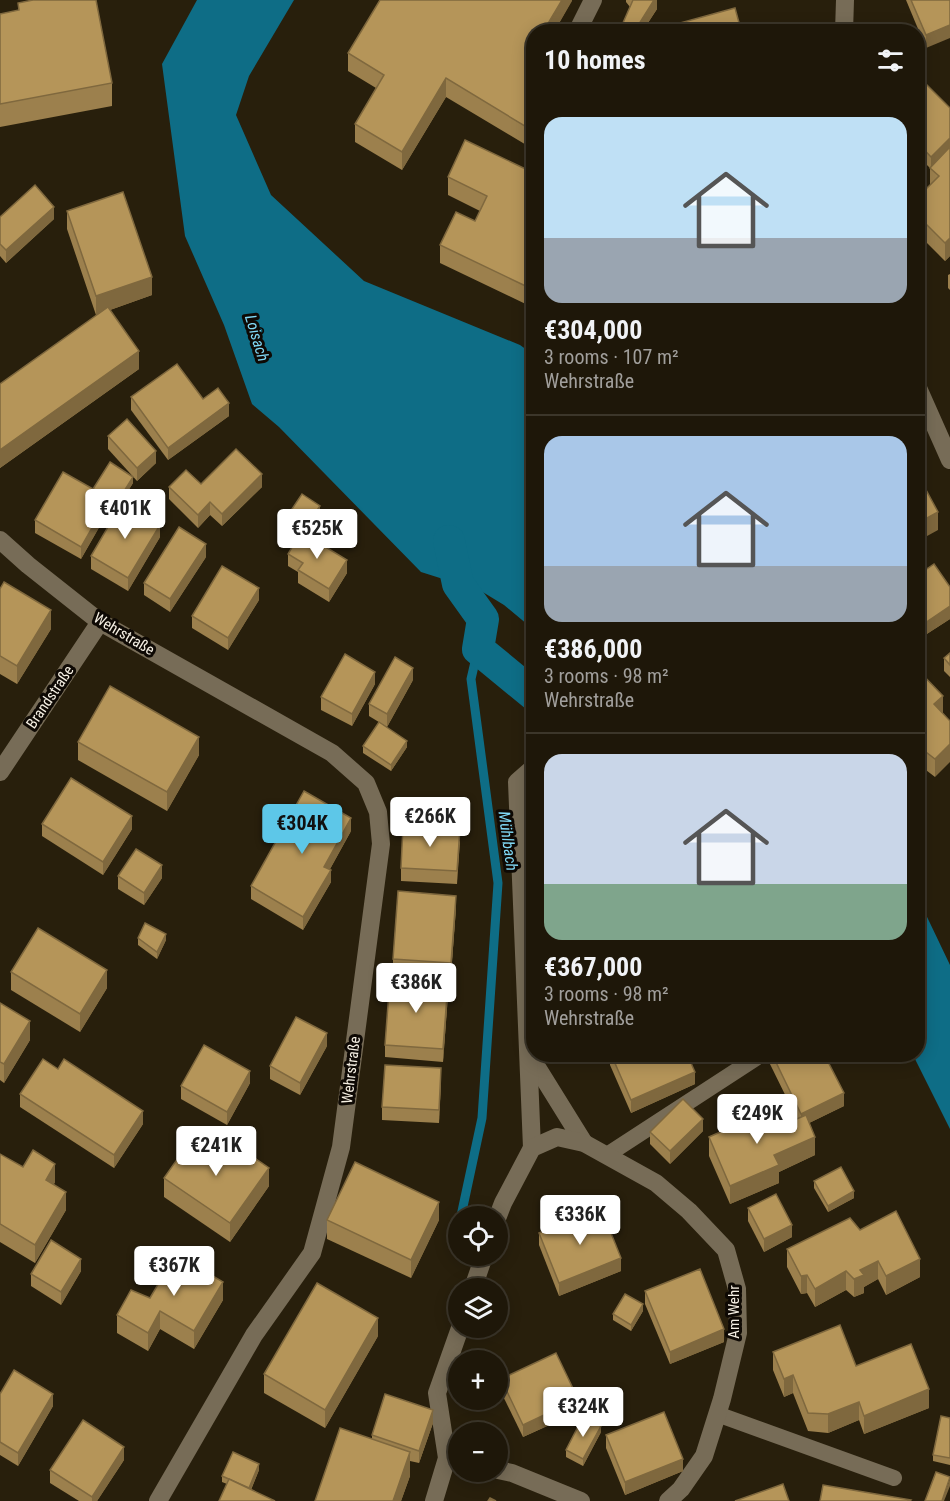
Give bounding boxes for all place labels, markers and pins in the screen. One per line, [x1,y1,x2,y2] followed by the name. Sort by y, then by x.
[83,489,167,540] pin: €401K
[275,509,359,560] pin: €525K
[388,797,472,848] pin: €266K
[260,804,344,855] pin: €304K
[374,963,458,1014] pin: €386K
[715,1094,799,1145] pin: €249K
[174,1126,258,1177] pin: €241K
[538,1195,622,1246] pin: €336K
[132,1246,216,1297] pin: €367K
[541,1387,625,1438] pin: €324K

